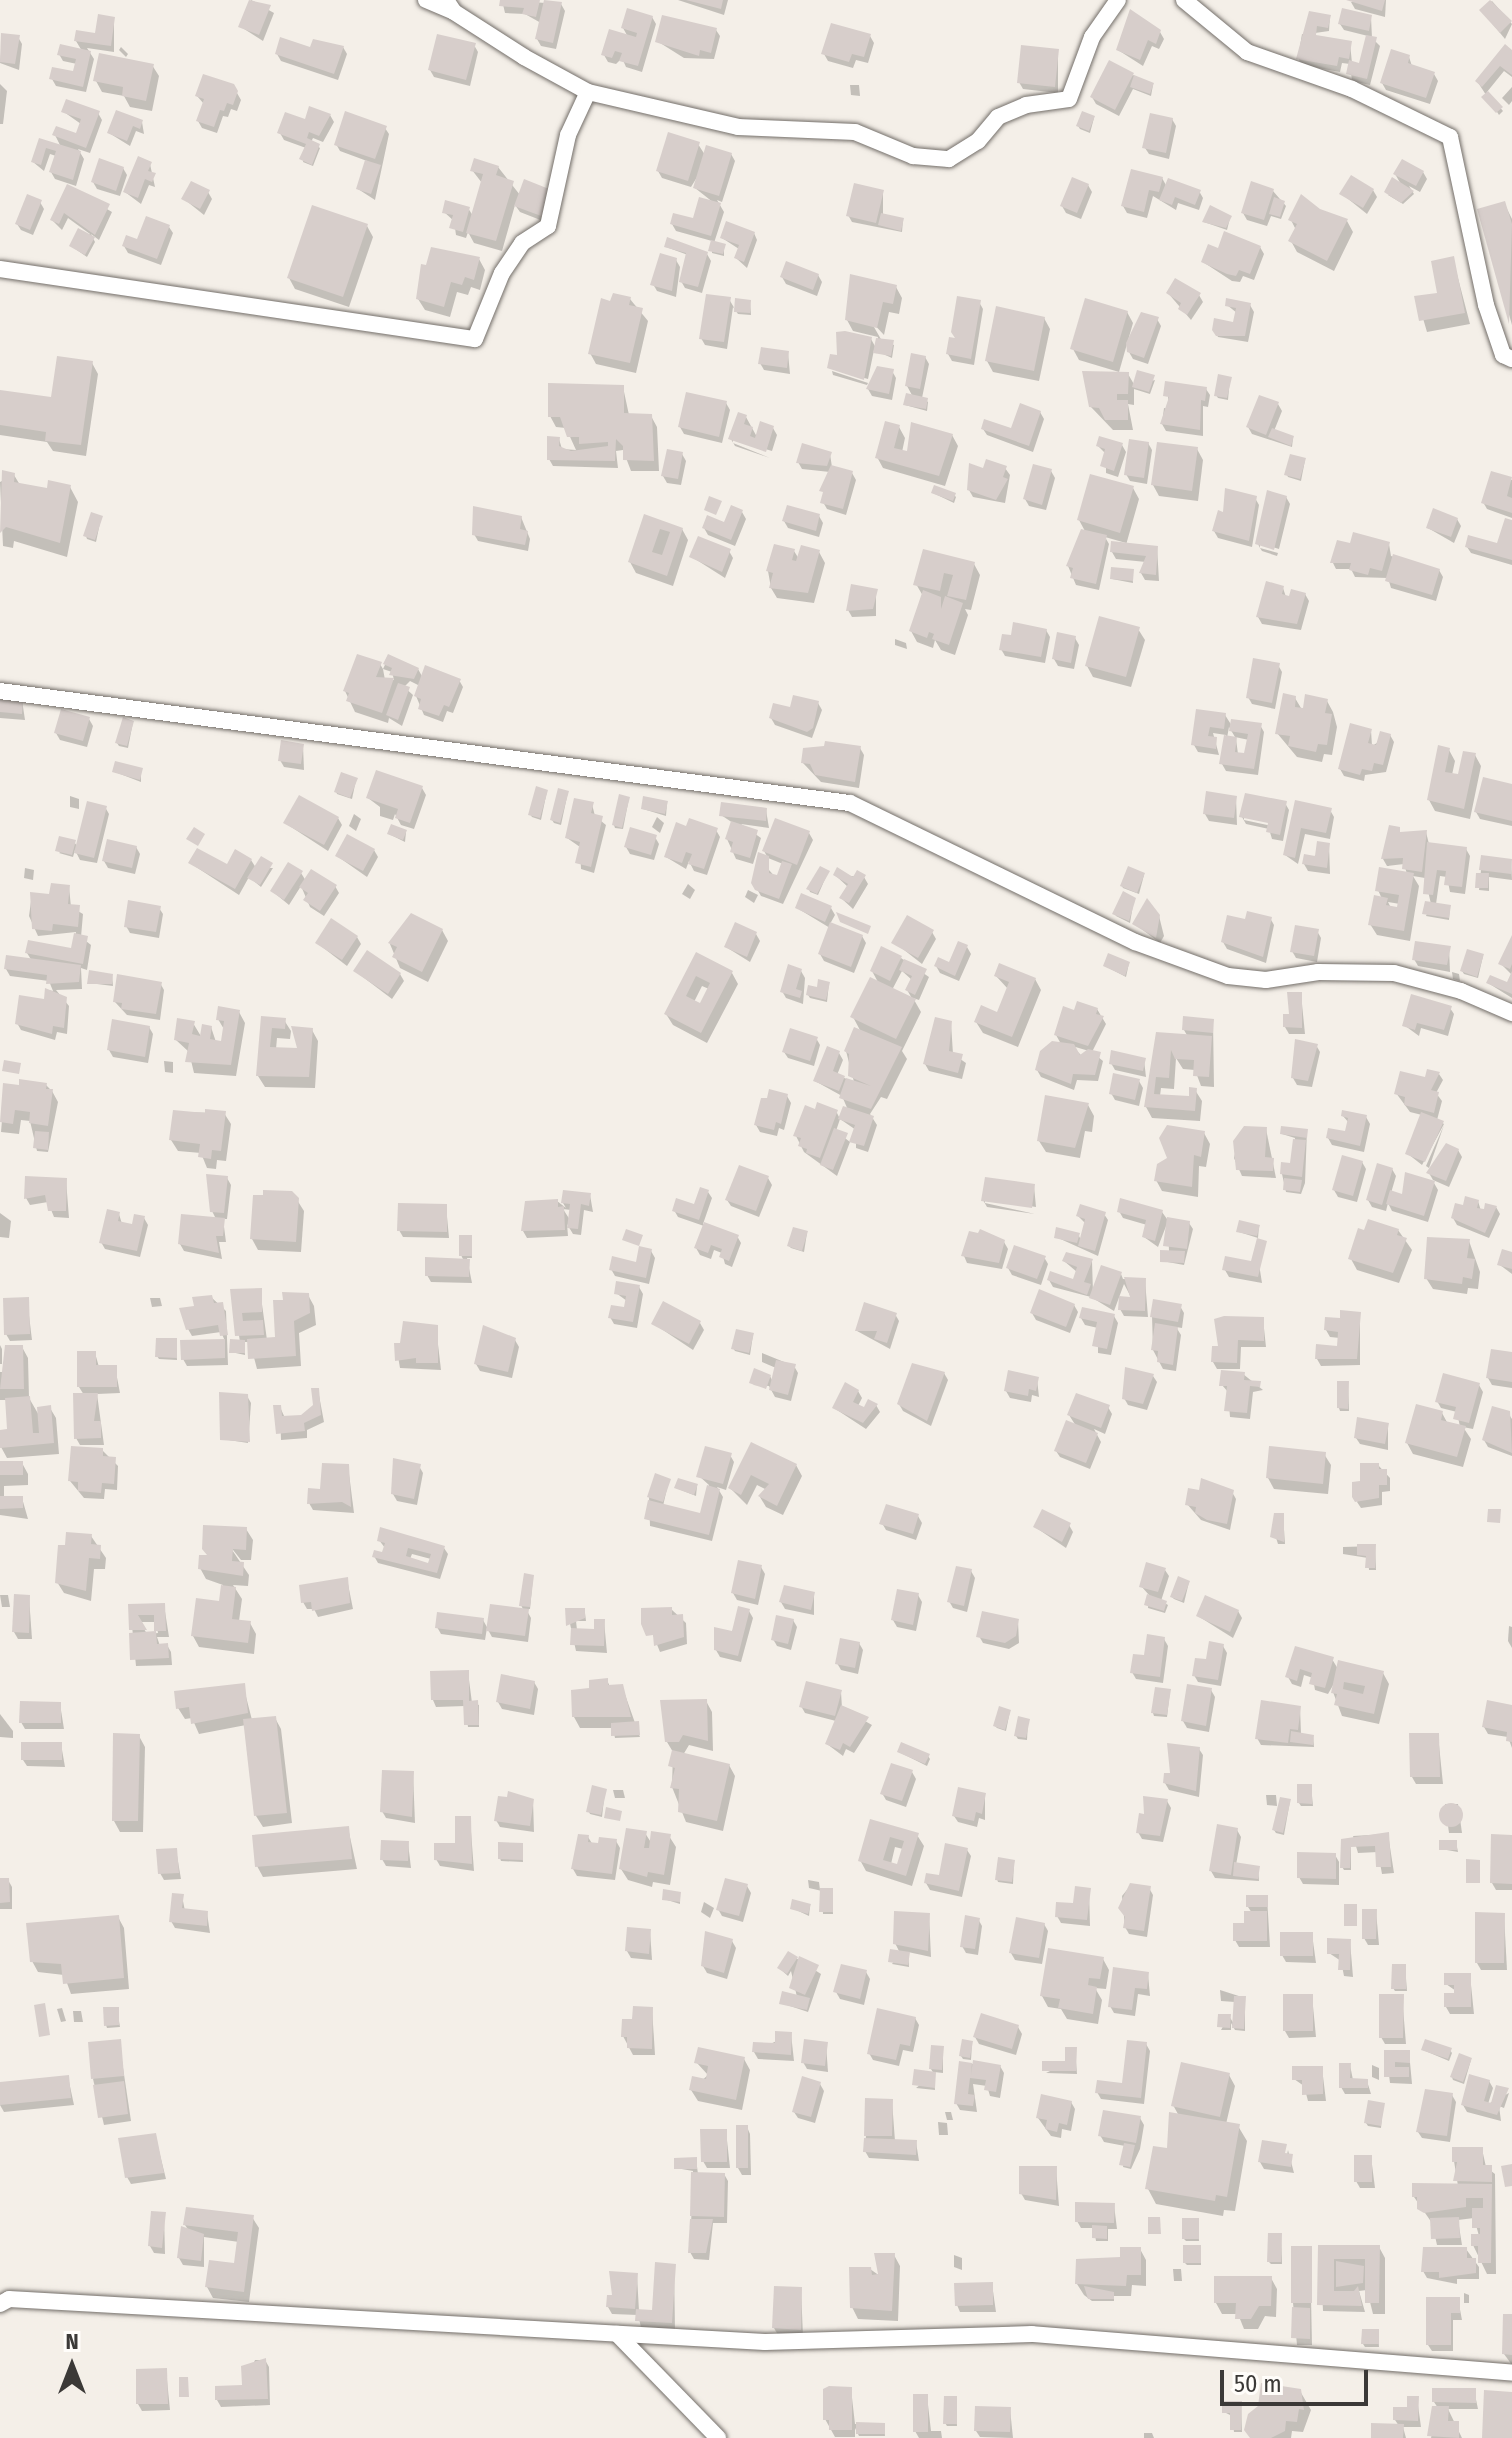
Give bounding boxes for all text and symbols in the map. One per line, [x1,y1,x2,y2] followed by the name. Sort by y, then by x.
[32,2326,112,2406] north arrow
[65,2328,79,2355] text: N
[1224,2354,1372,2404] scale bar
[1234,2370,1282,2398] text: 50 m

